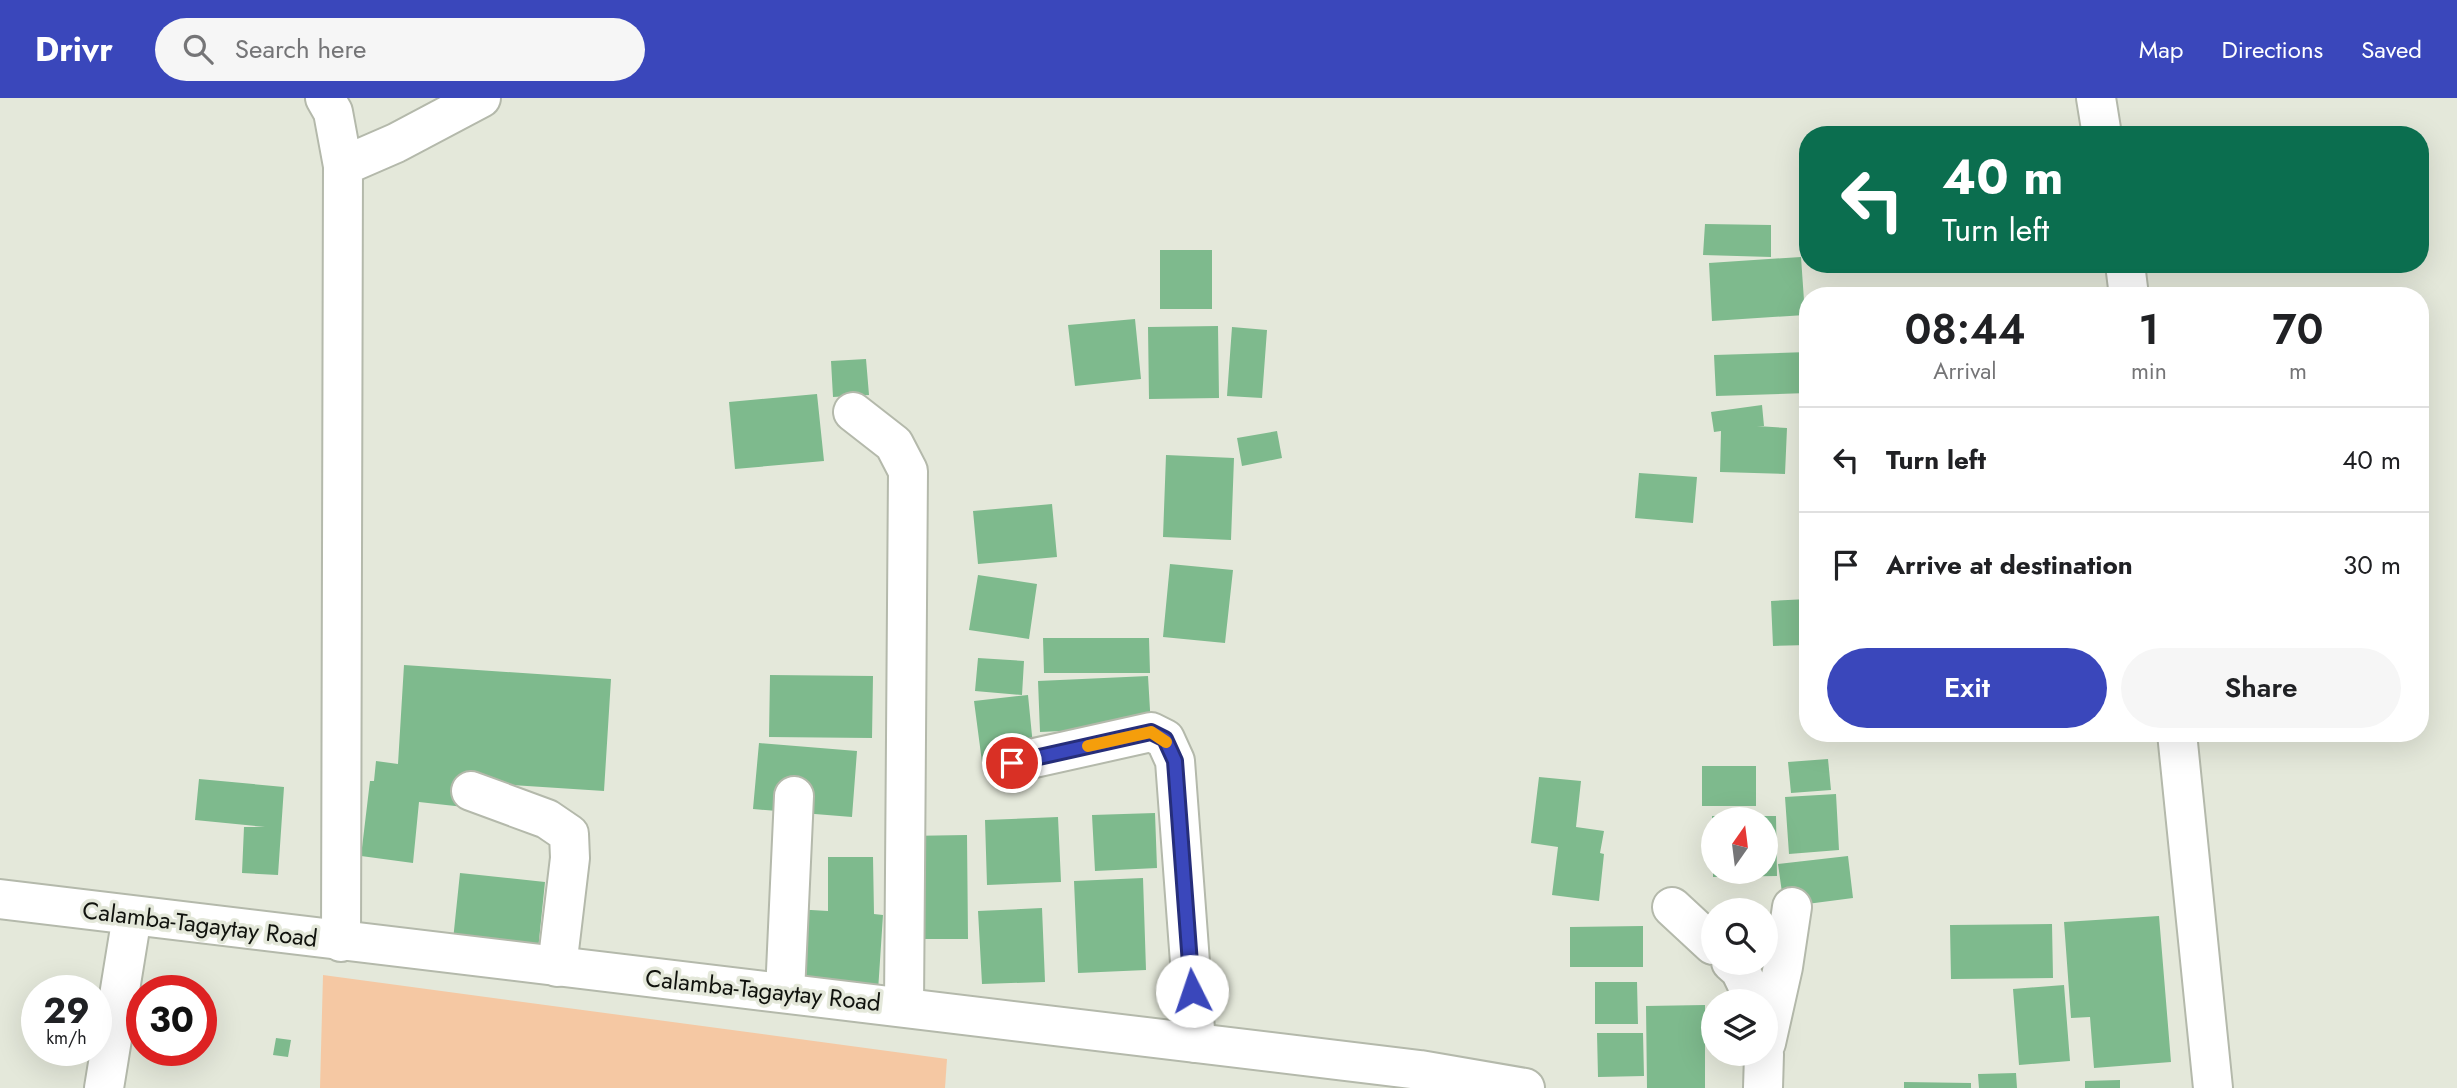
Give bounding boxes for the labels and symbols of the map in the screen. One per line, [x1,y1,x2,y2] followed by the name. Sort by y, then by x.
[982,733,1042,793] pin
[1701,807,1778,884] north arrow
[80,892,320,956] street label: Calamba-Tagaytay Road
[1155,954,1229,1028] position arrow
[643,960,883,1020] street label: Calamba-Tagaytay Road
[126,975,217,1066] speed limit sign: 30

